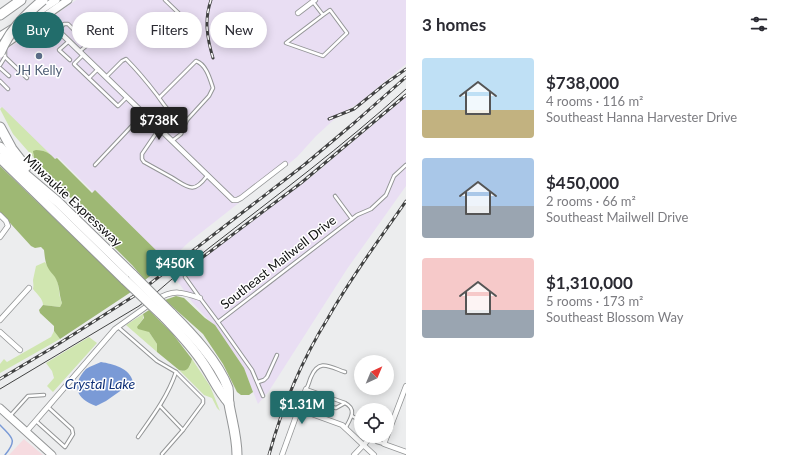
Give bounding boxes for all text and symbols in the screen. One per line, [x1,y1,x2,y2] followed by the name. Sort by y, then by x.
[12,12,64,48] chip: Buy
[72,12,128,48] chip: Rent
[136,12,202,48] chip: Filters
[210,12,267,48] chip: New
[748,13,770,35] icon: filters
[422,14,486,35] text: 3 homes
[34,51,44,61] marker: JH Kelly
[16,62,63,78] place label: JH Kelly
[546,72,619,93] text: $738,000
[454,74,502,122] icon: home
[546,93,643,109] text: 4 rooms · 116 m²
[131,107,187,141] pin: $738K
[546,109,737,125] text: Southeast Hanna Harvester Drive
[139,112,179,128] text: $738K
[20,150,126,250] street label: Milwaukie Expressway
[546,172,619,193] text: $450,000
[454,174,502,222] icon: home
[546,193,636,209] text: 2 rooms · 66 m²
[546,209,688,225] text: Southeast Mailwell Drive
[217,212,339,312] street label: Southeast Mailwell Drive
[147,250,203,284] pin: $450K
[155,255,195,271] text: $450K
[546,272,633,293] text: $1,310,000
[454,274,502,322] icon: home
[546,293,643,309] text: 5 rooms · 173 m²
[546,309,683,325] text: Southeast Blossom Way
[354,355,394,395] north arrow
[354,355,394,443] map controls
[65,375,136,392] water label: Crystal Lake
[269,391,335,425] pin: $1.31M
[279,396,325,412] text: $1.31M
[354,403,394,443] button: locate

